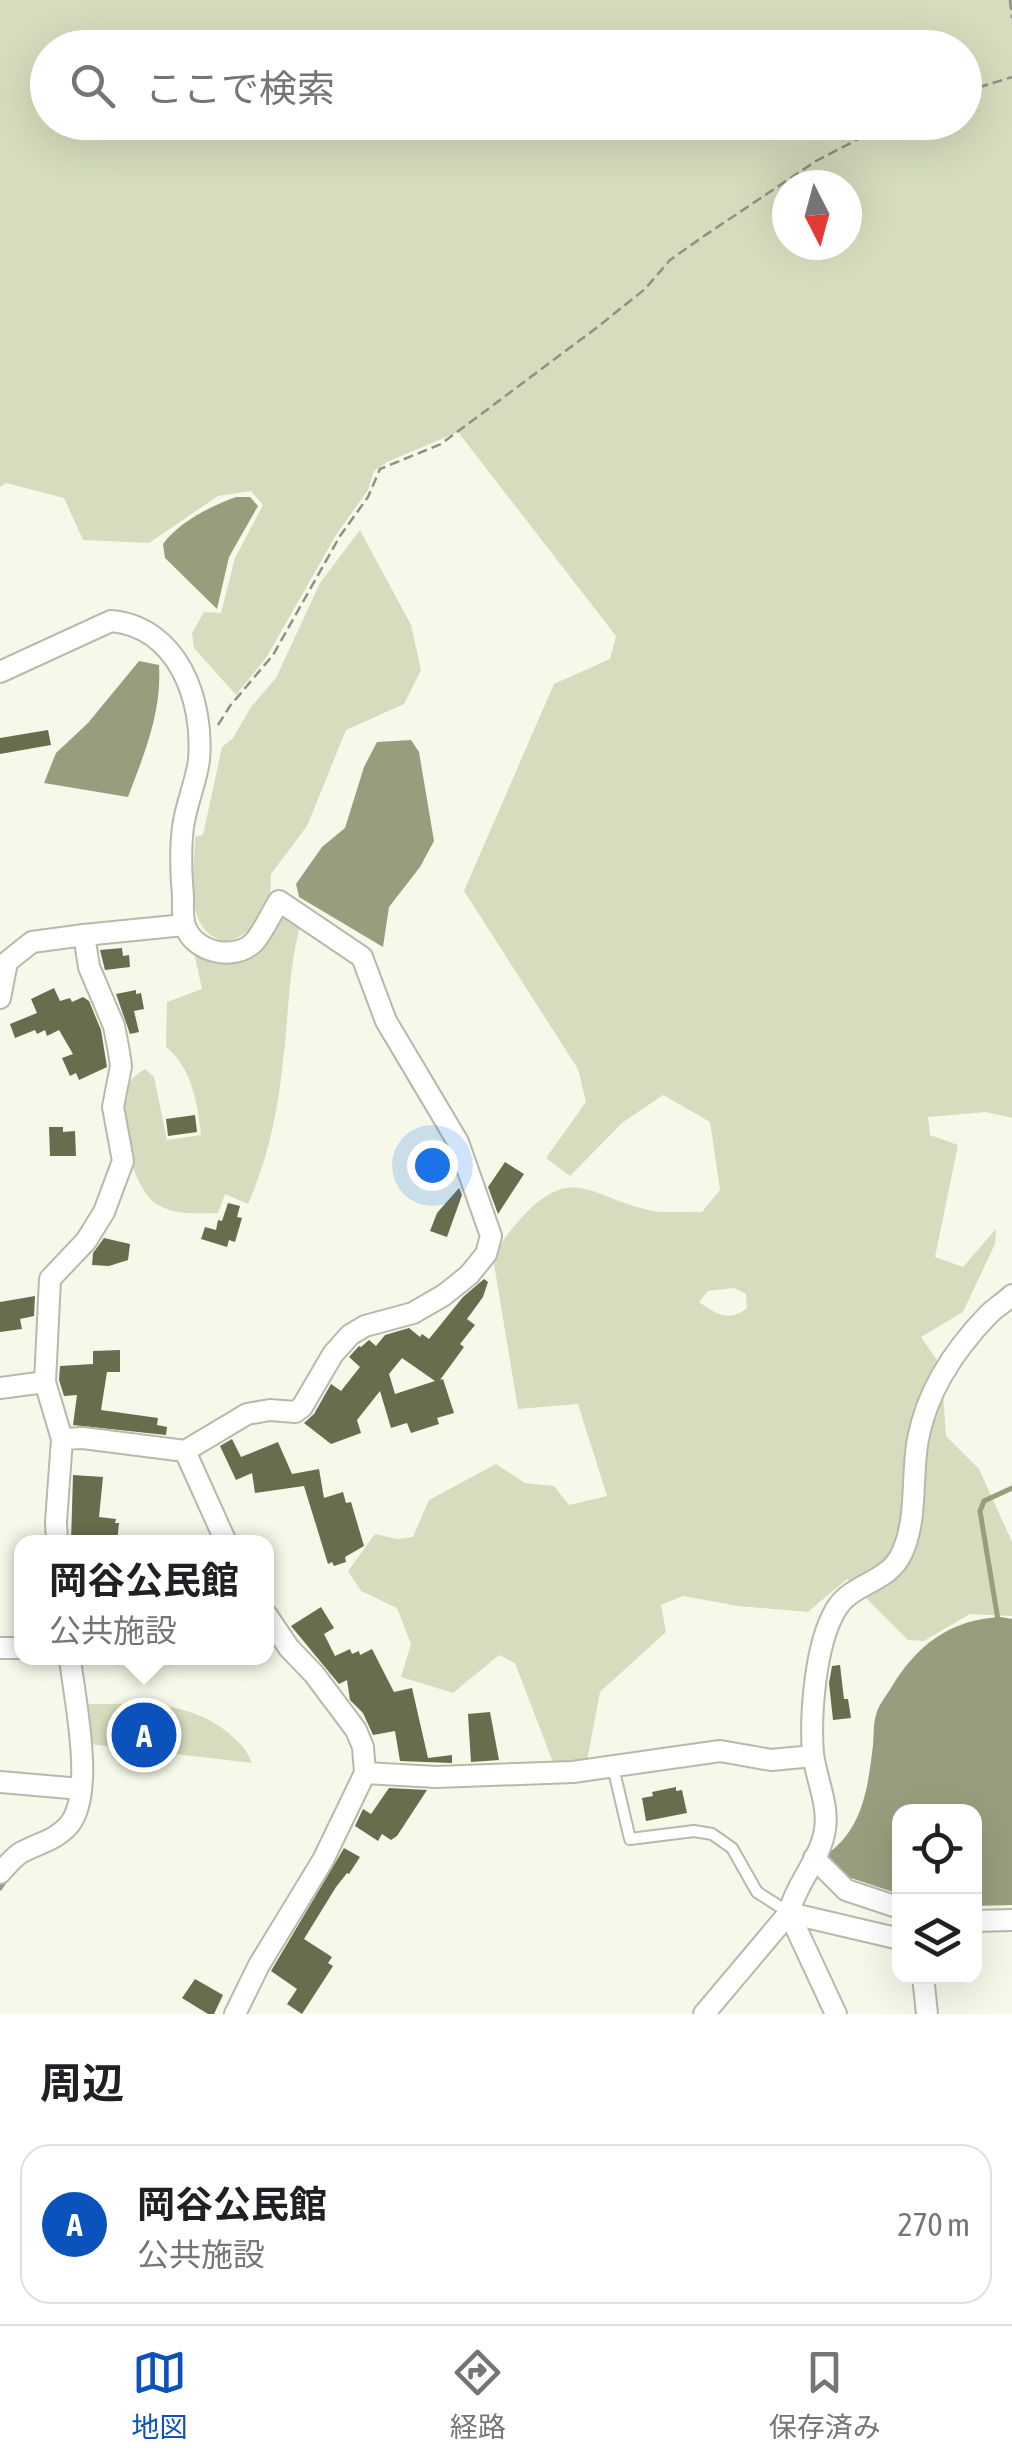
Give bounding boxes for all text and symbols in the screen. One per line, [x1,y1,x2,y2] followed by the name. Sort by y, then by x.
[30,30,982,140] search box
[65,58,120,113] icon: search
[145,67,335,110] text: ここで検索
[772,170,862,260] north arrow
[407,1140,458,1191] your location
[14,1535,274,1665] popup
[49,1559,239,1602] text: 岡谷公民館
[49,1612,177,1649] text: 公共施設
[112,1698,176,1772] pin: A
[892,1804,982,1984] map controls
[892,1804,982,1894] button: locate
[892,1894,982,1984] button: layers
[40,2059,124,2107] text: 周辺
[137,2183,327,2226] text: 岡谷公民館
[67,2206,82,2243] text: A
[897,2206,970,2243] text: 270 m
[137,2236,265,2273] text: 公共施設
[131,2345,187,2445] tab: 地図
[450,2345,506,2445] tab: 経路
[769,2345,881,2445] tab: 保存済み

